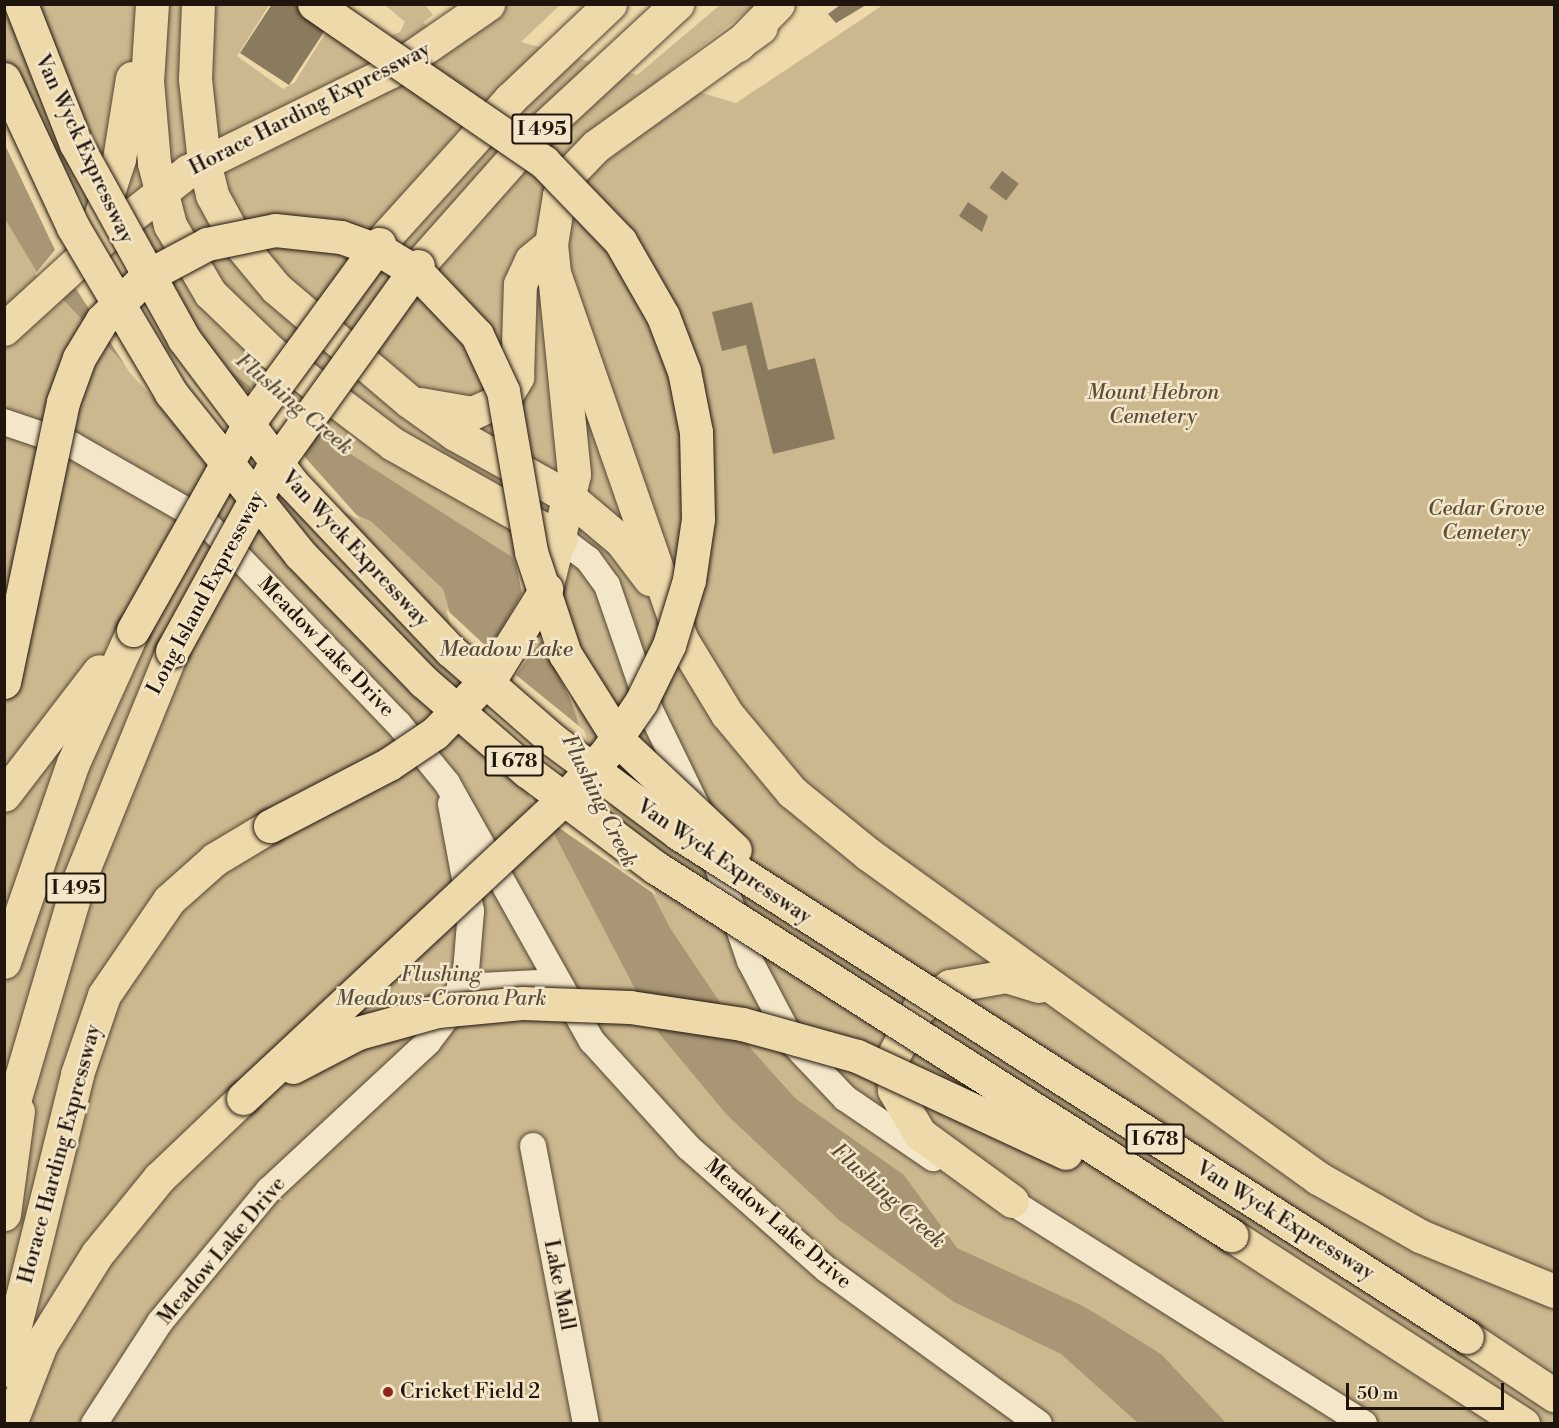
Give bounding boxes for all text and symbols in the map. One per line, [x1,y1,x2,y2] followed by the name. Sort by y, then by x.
[185,37,435,181] street label: Horace Harding Expressway
[29,50,139,248] street label: Van Wyck Expressway
[510,112,574,146] road number: I 495
[230,347,358,461] water label: Flushing Creek
[1087,380,1219,430] park label: Mount Hebron Cemetery
[276,465,434,633] street label: Van Wyck Expressway
[142,487,270,699] street label: Long Island Expressway
[1428,496,1544,546] park label: Cedar Grove Cemetery
[252,571,400,723] street label: Meadow Lake Drive
[439,637,573,663] water label: Meadow Lake
[555,730,643,872] water label: Flushing Creek
[484,744,544,778] road number: I 678
[632,794,816,930] street label: Van Wyck Expressway
[44,871,107,905] road number: I 495
[336,962,546,1012] park label: Flushing Meadows-Corona Park
[13,1022,107,1286] street label: Horace Harding Expressway
[1125,1122,1185,1156] road number: I 678
[825,1138,951,1254] water label: Flushing Creek
[700,1154,856,1294] street label: Meadow Lake Drive
[1191,1156,1379,1286] street label: Van Wyck Expressway
[153,1172,291,1330] street label: Meadow Lake Drive
[538,1238,580,1332] street label: Lake Mall
[1349,1371,1506,1409] scale bar
[400,1379,540,1405] place label: Cricket Field 2
[1357,1382,1398,1405] text: 50 m
[381,1385,395,1399] marker: Cricket Field 2

